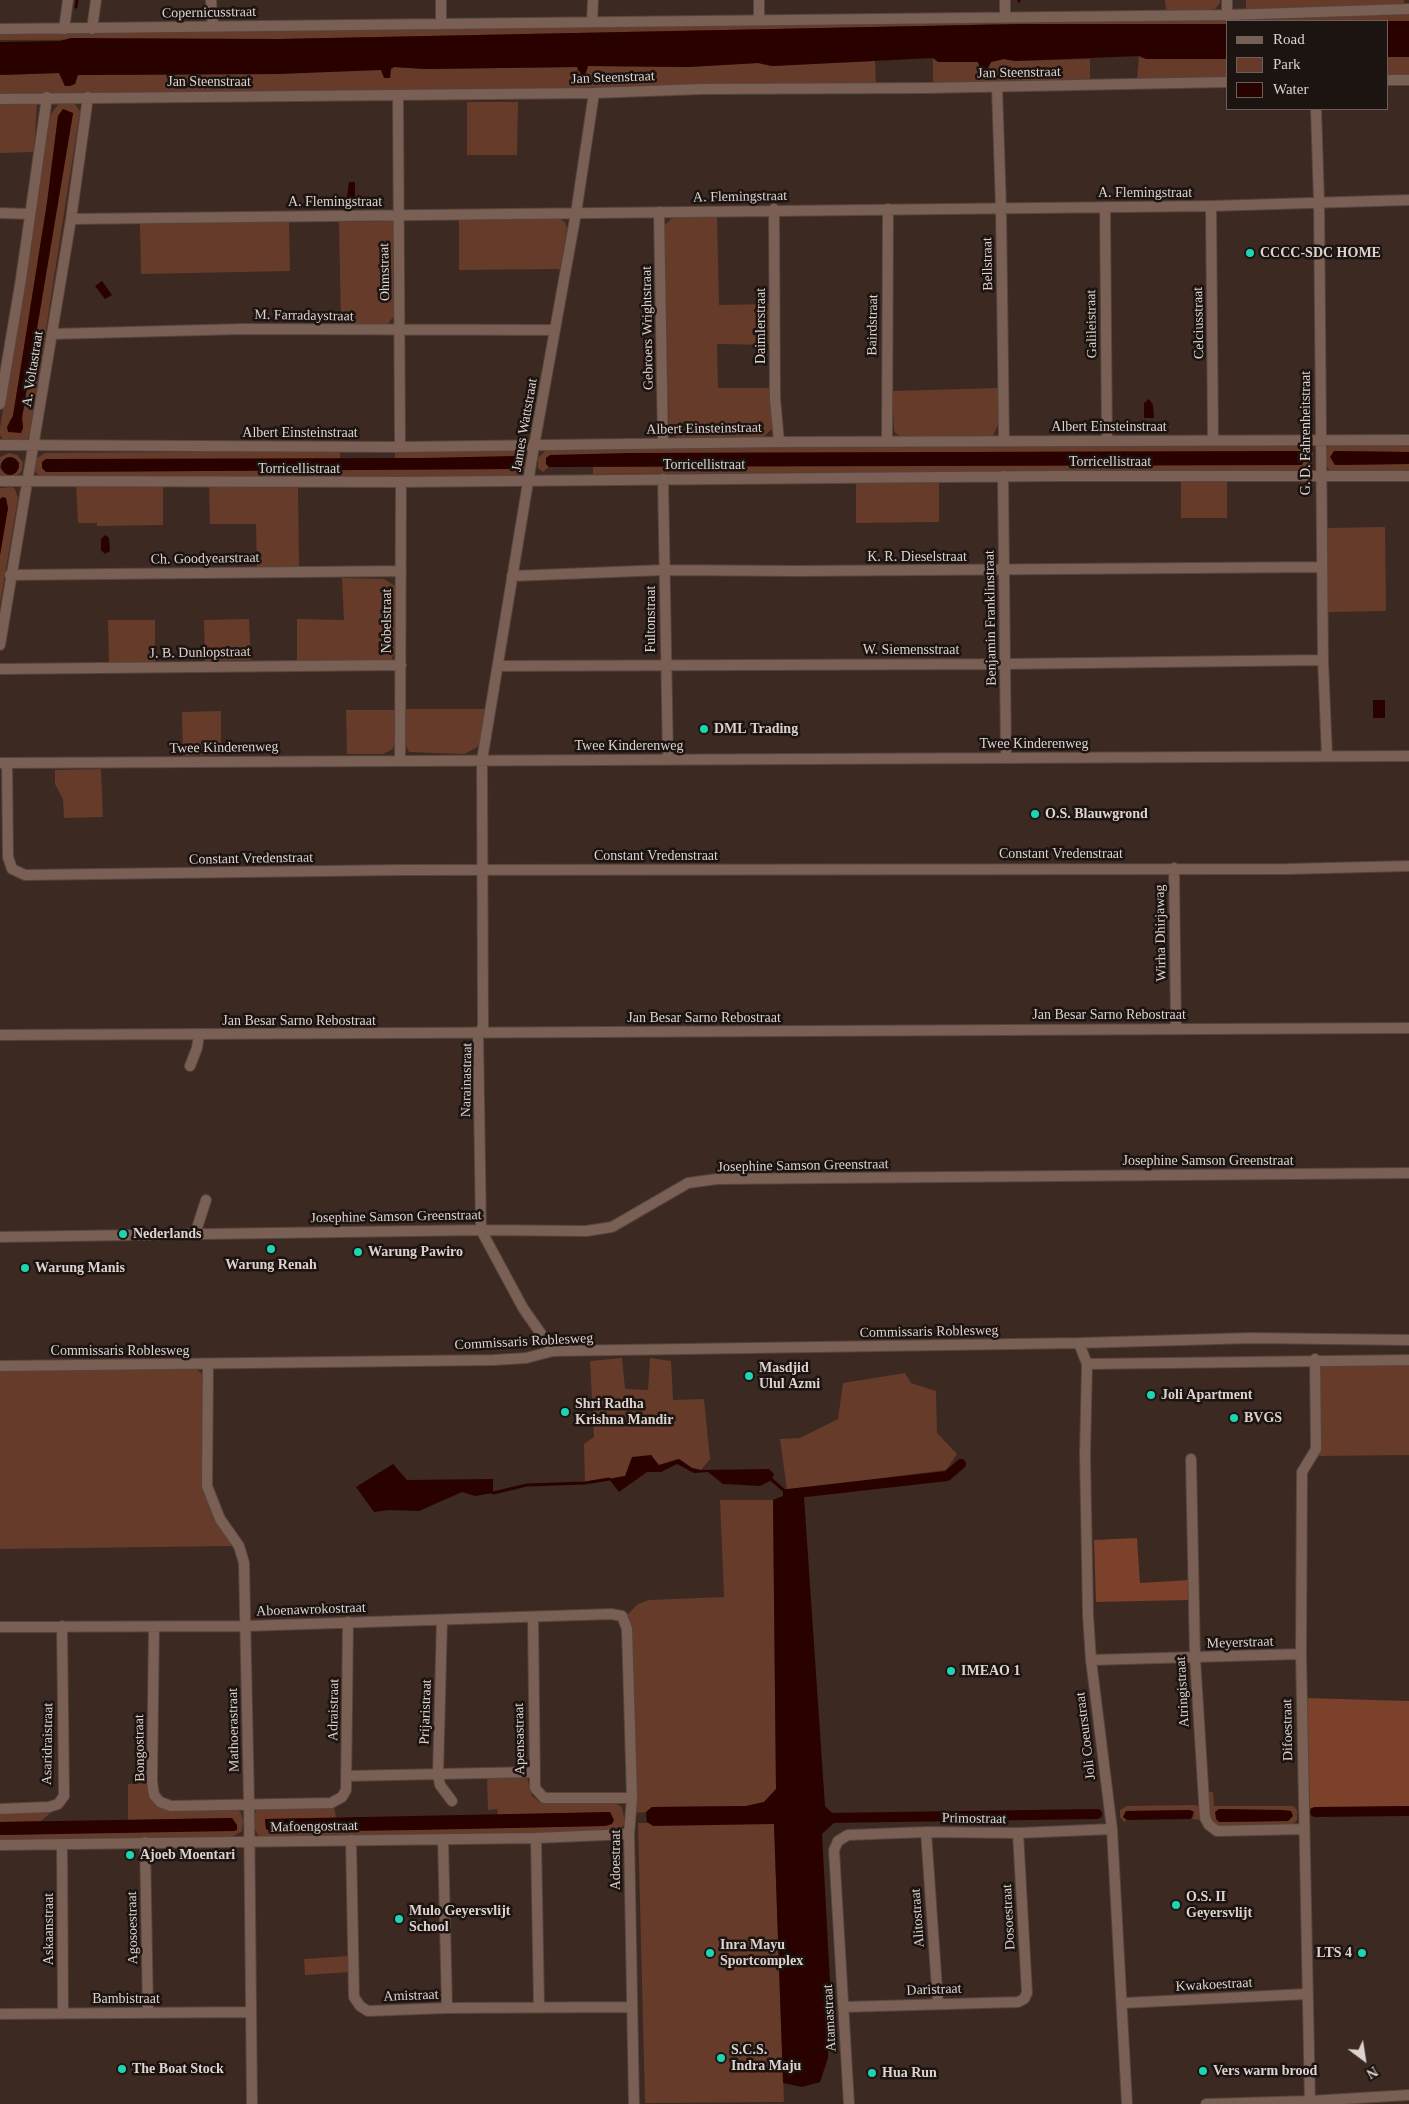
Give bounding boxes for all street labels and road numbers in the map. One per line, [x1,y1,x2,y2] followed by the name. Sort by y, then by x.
[153,4,265,22] street label: Copernicusstraat
[968,64,1070,82] street label: Jan Steenstraat
[562,68,664,88] street label: Jan Steenstraat
[158,74,260,90] street label: Jan Steenstraat
[1092,185,1198,201] street label: A. Flemingstraat
[687,188,793,206] street label: A. Flemingstraat
[282,194,388,210] street label: A. Flemingstraat
[979,233,997,295] street label: Bellstraat
[376,237,394,307] street label: Ohmstraat
[638,256,658,400] street label: Gebroers Wrightstraat
[1190,281,1208,365] street label: Celciusstraat
[753,282,769,370] street label: Daimlerstraat
[1083,285,1101,363] street label: Galileistraat
[864,289,882,361] street label: Bairdstraat
[247,307,361,325] street label: M. Farradaystraat
[18,325,48,413] street label: A. Voltastraat
[1298,363,1314,503] street label: G. D. Fahrenheitstraat
[507,368,543,482] street label: James Wattstraat
[638,419,770,439] street label: Albert Einsteinstraat
[1043,419,1175,435] street label: Albert Einsteinstraat
[234,425,366,441] street label: Albert Einsteinstraat
[1063,454,1157,470] street label: Torricellistraat
[657,457,751,473] street label: Torricellistraat
[252,461,346,477] street label: Torricellistraat
[981,540,1001,696] street label: Benjamin Franklinstraat
[863,549,971,565] street label: K. R. Dieselstraat
[142,550,268,568] street label: Ch. Goodyearstraat
[643,579,659,659] street label: Fultonstraat
[379,583,395,659] street label: Nobelstraat
[855,642,967,658] street label: W. Siemensstraat
[142,644,258,662] street label: J. B. Dunlopstraat
[972,736,1096,752] street label: Twee Kinderenweg
[567,738,691,754] street label: Twee Kinderenweg
[162,739,286,757] street label: Twee Kinderenweg
[989,846,1133,862] street label: Constant Vredenstraat
[584,848,728,864] street label: Constant Vredenstraat
[178,849,324,869] street label: Constant Vredenstraat
[1152,879,1170,987] street label: Wirha Dhirjawag
[1019,1007,1199,1023] street label: Jan Besar Sarno Rebostraat
[614,1010,794,1026] street label: Jan Besar Sarno Rebostraat
[209,1013,389,1029] street label: Jan Besar Sarno Rebostraat
[458,1036,476,1124] street label: Narainastraat
[1107,1153,1309,1169] street label: Josephine Samson Greenstraat
[701,1156,905,1176] street label: Josephine Samson Greenstraat
[294,1207,498,1227] street label: Josephine Samson Greenstraat
[850,1322,1008,1342] street label: Commissaris Roblesweg
[445,1329,603,1355] street label: Commissaris Roblesweg
[41,1343,199,1359] street label: Commissaris Roblesweg
[247,1599,375,1621] street label: Aboenawrokostraat
[1201,1633,1279,1653] street label: Meyerstraat
[1173,1651,1193,1733] street label: Atringistraat
[325,1674,343,1746] street label: Adraistraat
[416,1674,436,1750] street label: Prijaristraat
[225,1680,243,1780] street label: Mathoerastraat
[1071,1684,1101,1788] street label: Joli Coeurstraat
[1279,1694,1297,1766] street label: Difoestraat
[39,1696,57,1792] street label: Asaridraistraat
[511,1696,529,1782] street label: Apensastraat
[131,1708,149,1788] street label: Bongostraat
[935,1810,1013,1828] street label: Primostraat
[263,1818,365,1836] street label: Mafoengostraat
[608,1825,624,1895] street label: Adoestraat
[999,1878,1019,1956] street label: Dosoestraat
[907,1884,929,1952] street label: Alitostraat
[124,1886,142,1970] street label: Agosoestraat
[41,1887,57,1971] street label: Askaanstraat
[1169,1974,1259,1996] street label: Kwakoestraat
[820,1978,840,2058] street label: Atamastraat
[902,1980,966,2000] street label: Daristraat
[379,1987,443,2005] street label: Amistraat
[86,1991,166,2007] street label: Bambistraat

